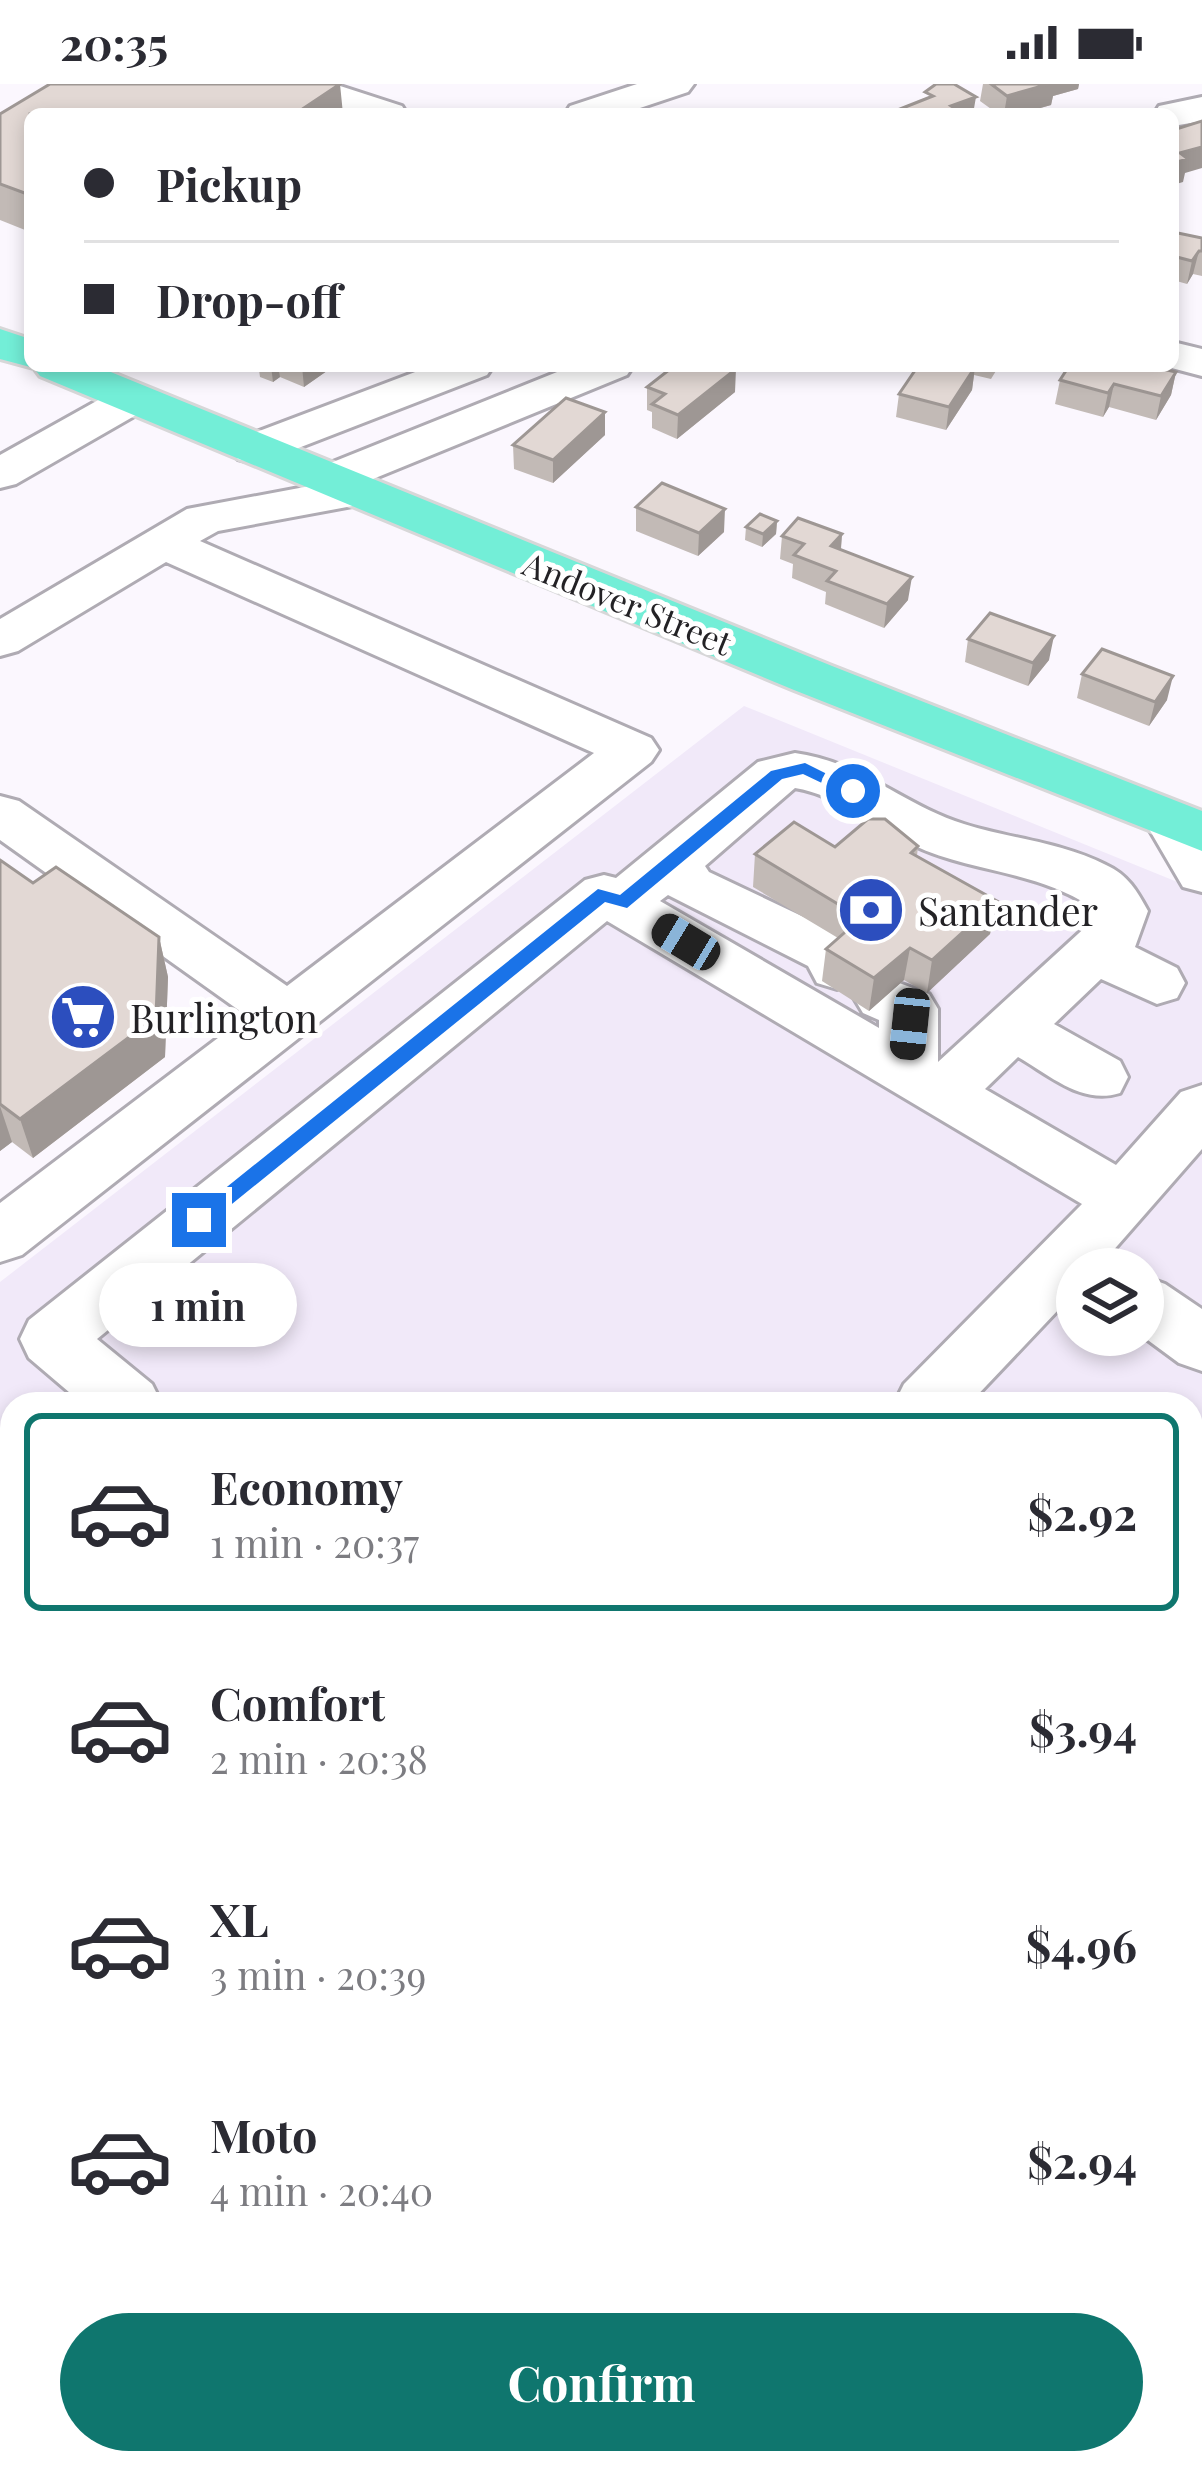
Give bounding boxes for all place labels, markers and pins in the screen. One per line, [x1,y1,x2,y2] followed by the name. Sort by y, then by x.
[836,875,906,945] bank icon: Santander
[918,884,1098,936] place label: Santander
[48,982,118,1052] supermarket icon: Burlington
[130,991,318,1043] place label: Burlington

